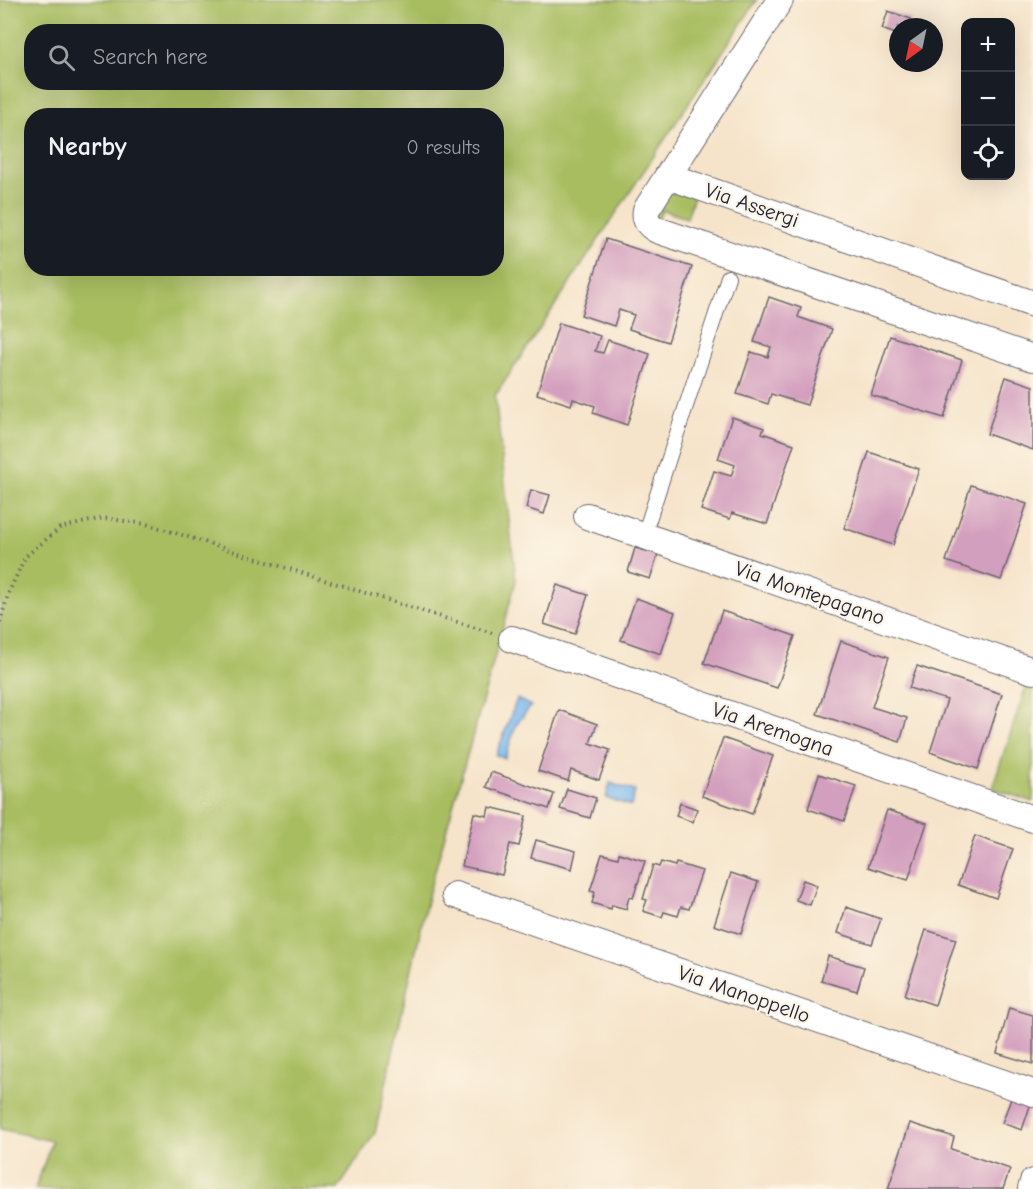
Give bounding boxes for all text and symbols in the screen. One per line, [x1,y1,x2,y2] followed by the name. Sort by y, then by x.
[889,18,943,72] north arrow
[961,18,1015,180] map controls
[961,18,1015,72] button: +
[24,24,504,90] search box
[45,41,78,74] icon: search
[93,44,208,70] text: Search here
[961,72,1015,126] button: −
[961,126,1015,180] button: locate
[48,132,127,162] text: Nearby
[407,136,480,159] text: 0 results
[702,178,802,232] street label: Via Assergi
[732,556,888,630] street label: Via Montepagano
[709,697,837,761] street label: Via Aremogna
[675,960,813,1028] street label: Via Manoppello

